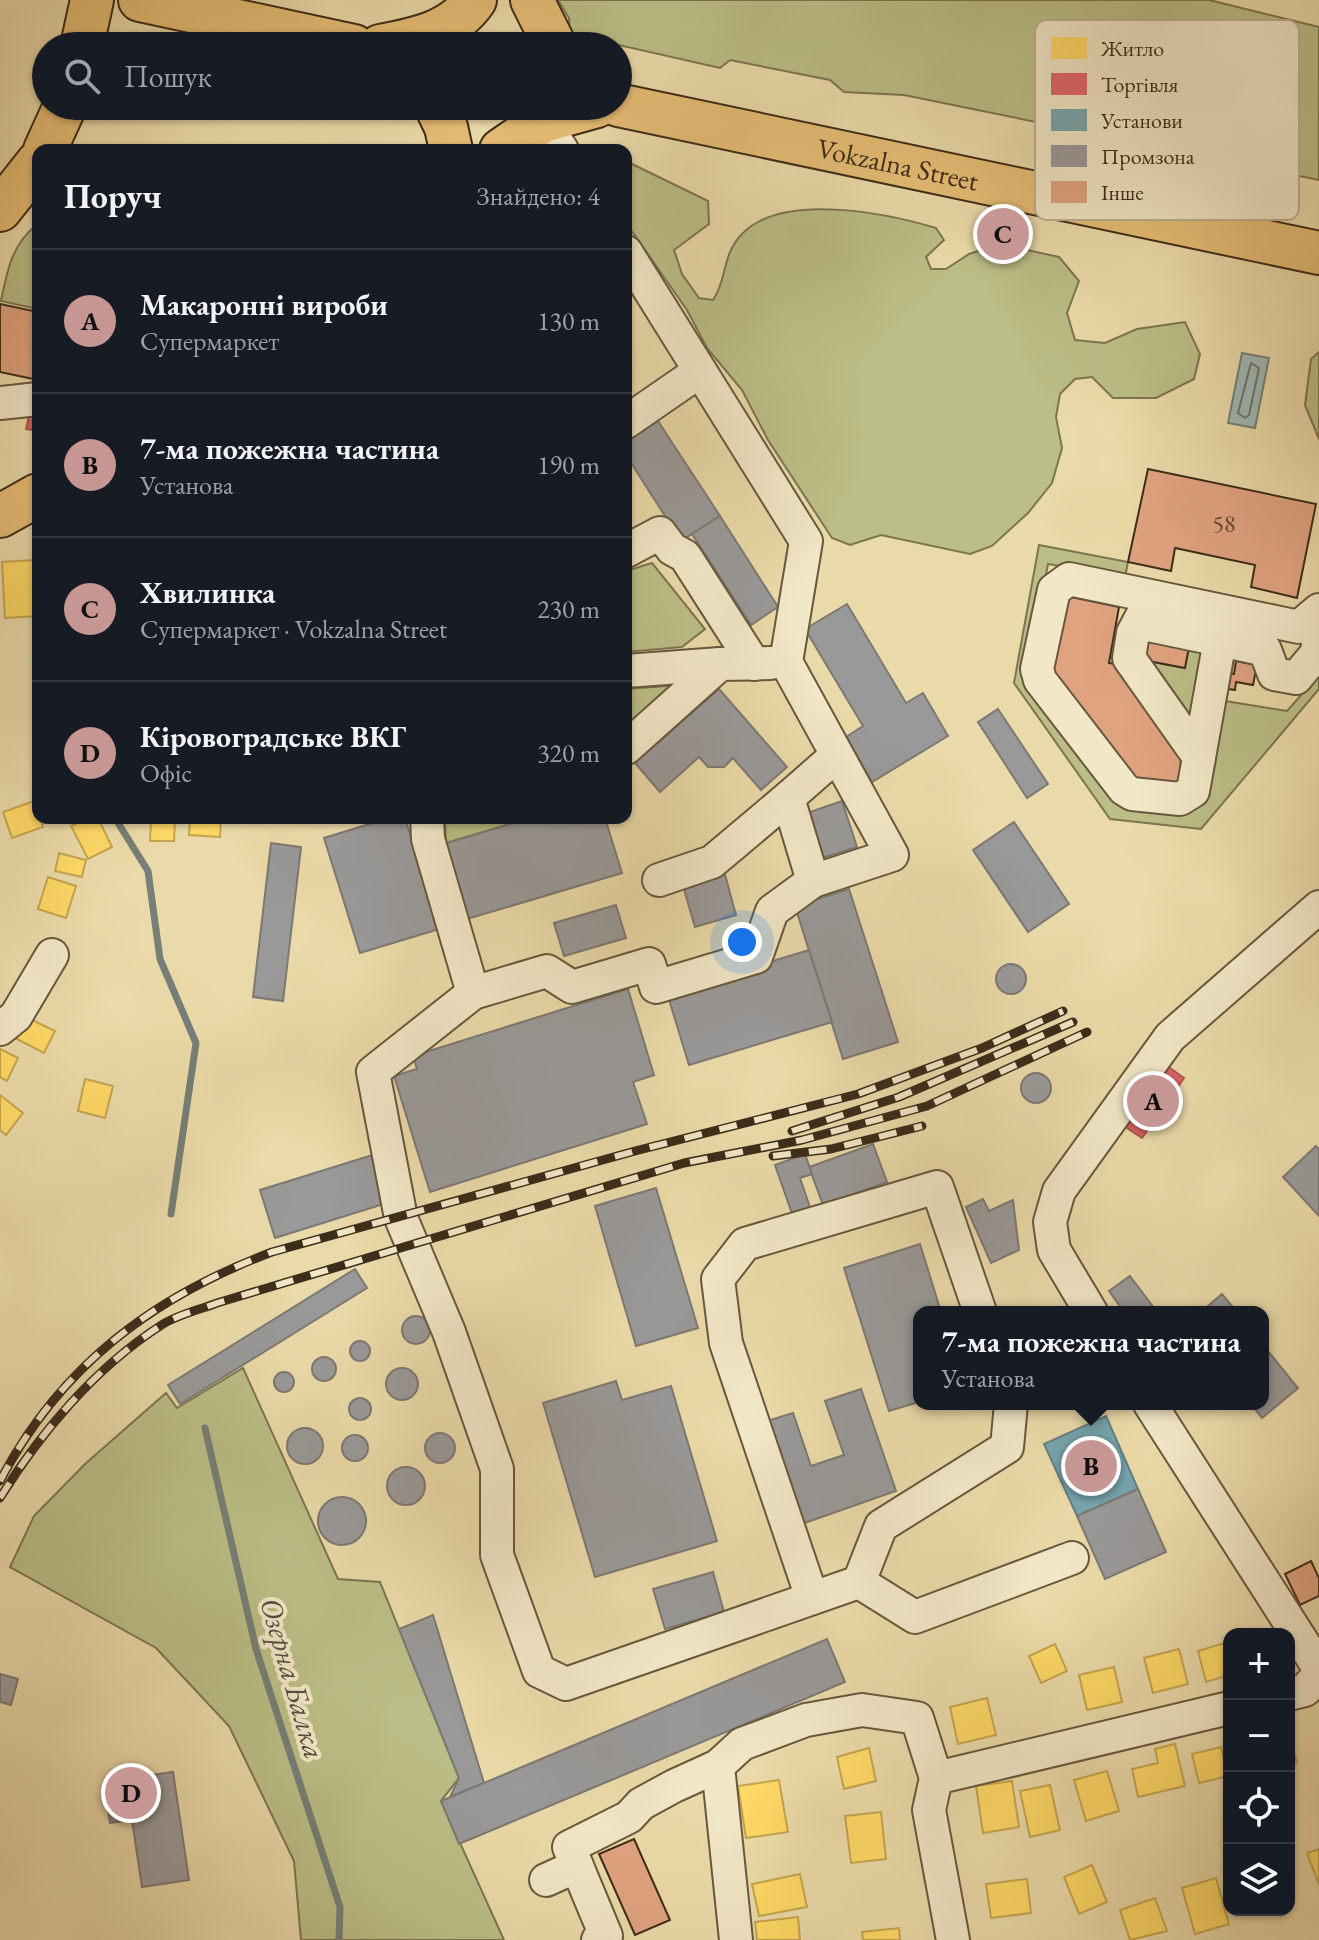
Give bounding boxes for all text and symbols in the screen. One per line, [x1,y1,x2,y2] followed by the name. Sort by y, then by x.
[1035,20,1299,220] legend
[32,32,632,120] search box
[1100,34,1164,63] text: Житло
[60,54,104,98] icon: search
[124,57,212,96] text: Пошук
[1101,70,1178,99] text: Торгівля
[1100,106,1183,135] text: Установи
[814,130,982,199] street label: Vokzalna Street
[1101,142,1195,171] text: Промзона
[64,174,162,218] text: Поруч
[1101,178,1144,207] text: Інше
[477,179,600,213] text: Знайдено: 4
[977,204,1029,264] pin: C
[140,285,388,324] text: Макаронні вироби
[81,304,99,338] text: A
[537,304,600,338] text: 130 m
[140,324,279,358] text: Супермаркет
[140,429,439,468] text: 7-ма пожежна частина
[82,448,98,482] text: B
[537,448,600,482] text: 190 m
[140,468,233,502] text: Установа
[1212,508,1236,539] house number: 58
[140,573,275,612] text: Хвилинка
[81,592,99,626] text: C
[537,592,600,626] text: 230 m
[140,612,447,646] text: Супермаркет · Vokzalna Street
[140,717,406,756] text: Кіровоградське ВКГ
[80,736,100,770] text: D
[537,736,600,770] text: 320 m
[140,756,192,790] text: Офіс
[722,922,762,962] your location
[1127,1071,1179,1131] pin: A
[913,1306,1269,1410] popup
[941,1322,1241,1361] text: 7-ма пожежна частина
[941,1361,1035,1395] text: Установа
[1065,1436,1117,1496] pin: B
[251,1593,335,1763] water label: Озерна Балка
[1223,1628,1295,1916] map controls
[1223,1628,1295,1700] button: +
[1223,1700,1295,1772] button: −
[105,1763,157,1823] pin: D
[1223,1772,1295,1844] button: locate
[1223,1844,1295,1916] button: layers

